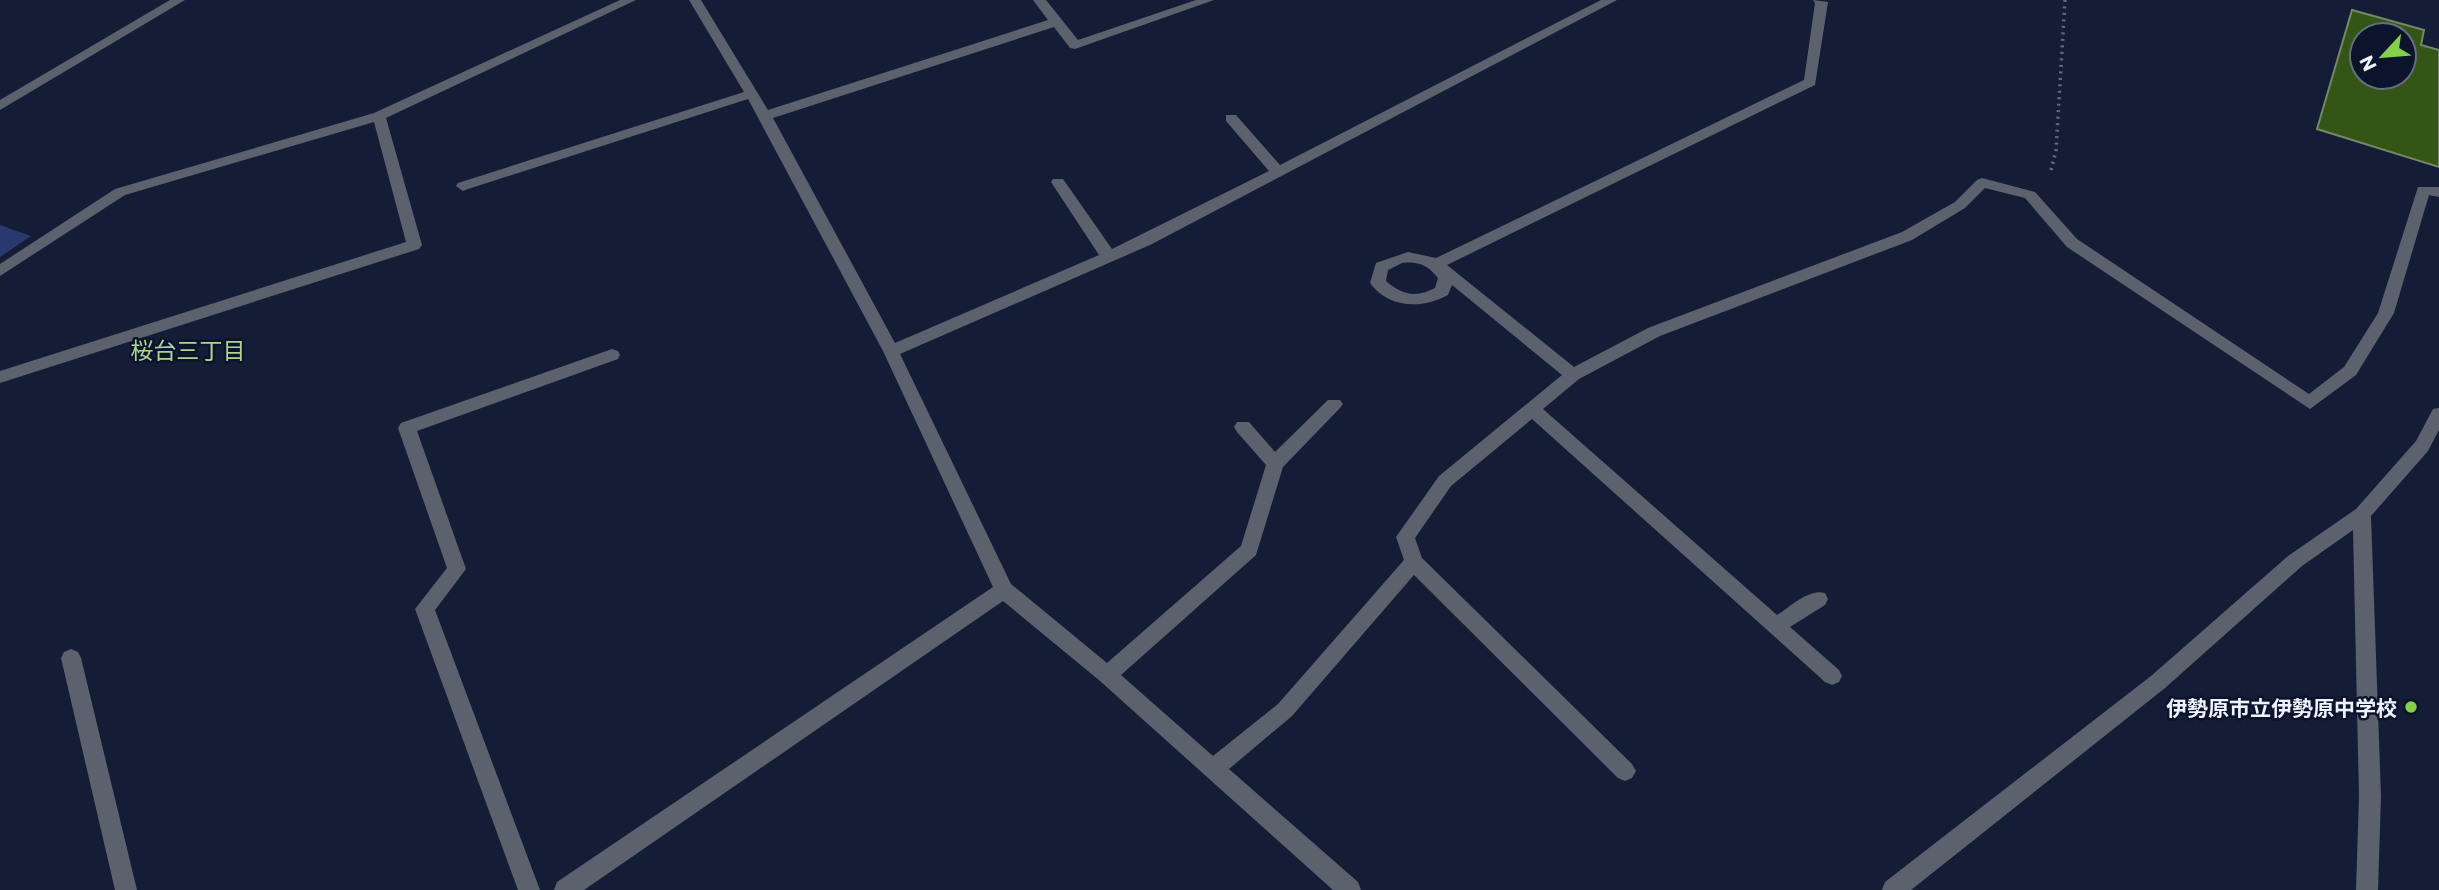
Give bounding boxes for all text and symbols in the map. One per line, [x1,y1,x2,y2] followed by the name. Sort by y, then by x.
[2348,21,2418,91] north arrow
[2354,52,2381,75] text: N
[131,336,246,364] district label: 桜台三丁目
[2166,695,2397,720] place label: 伊勢原市立伊勢原中学校
[2403,699,2419,715] marker: 伊勢原市立伊勢原中学校

